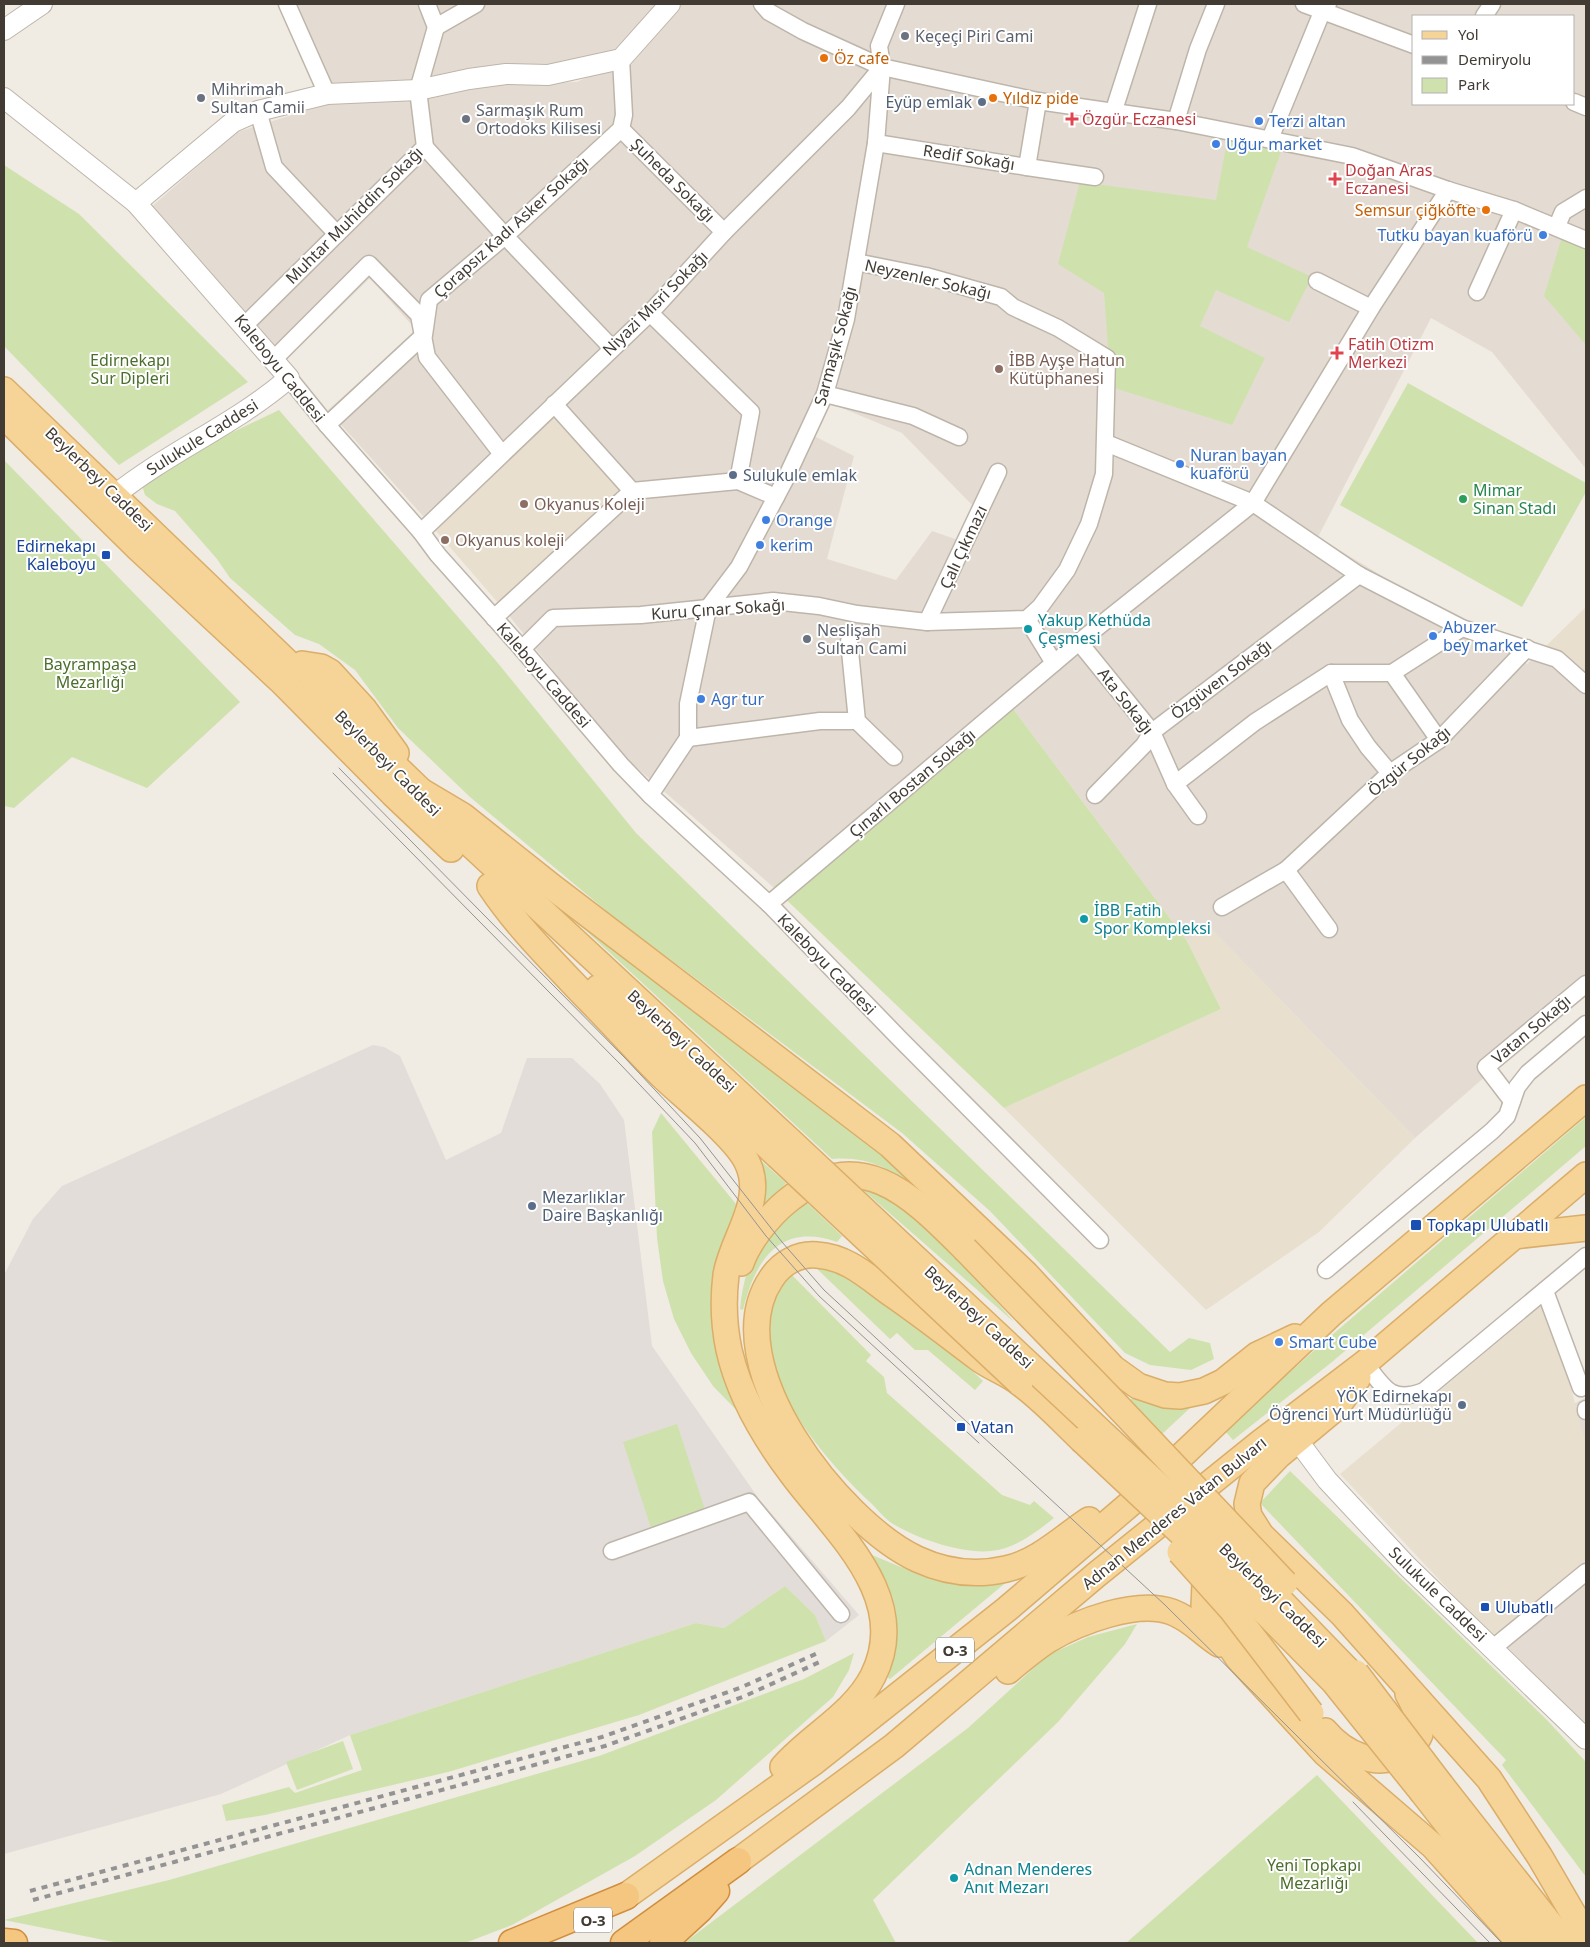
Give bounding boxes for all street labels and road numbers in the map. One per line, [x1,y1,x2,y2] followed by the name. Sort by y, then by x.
[626,133,720,227] street label: Şuheda Sokağı
[922,139,1016,175] street label: Redif Sokağı
[280,141,428,289] street label: Muhtar Muhiddin Sokağı
[429,151,593,303] street label: Çorapsız Kadı Asker Sokağı
[598,246,712,360] street label: Niyazi Mısri Sokağı
[863,254,993,304] street label: Neyzenler Sokağı
[808,284,862,408] street label: Sarmaşık Sokağı
[230,309,330,427] street label: Kaleboyu Caddesi
[142,394,262,480] street label: Sulukule Caddesi
[40,422,158,536] street label: Beylerbeyi Caddesi
[934,502,992,592] street label: Çalı Çıkmazı
[650,593,786,625] street label: Kuru Çınar Sokağı
[492,618,596,732] street label: Kaleboyu Caddesi
[1166,634,1276,724] street label: Özgüven Sokağı
[1093,663,1159,739] street label: Ata Sokağı
[330,705,446,821] street label: Beylerbeyi Caddesi
[1363,721,1455,801] street label: Özgür Sokağı
[844,724,980,842] street label: Çınarlı Bostan Sokağı
[773,909,881,1019] street label: Kaleboyu Caddesi
[623,985,741,1097] street label: Beylerbeyi Caddesi
[1487,989,1575,1069] street label: Vatan Sokağı
[920,1261,1038,1373] street label: Beylerbeyi Caddesi
[1077,1432,1271,1594] street label: Adnan Menderes Vatan Bulvarı
[1214,1538,1332,1652] street label: Beylerbeyi Caddesi
[1384,1542,1492,1646] street label: Sulukule Caddesi
[936,1638,974,1662] road number: O-3
[574,1908,612,1932] road number: O-3

